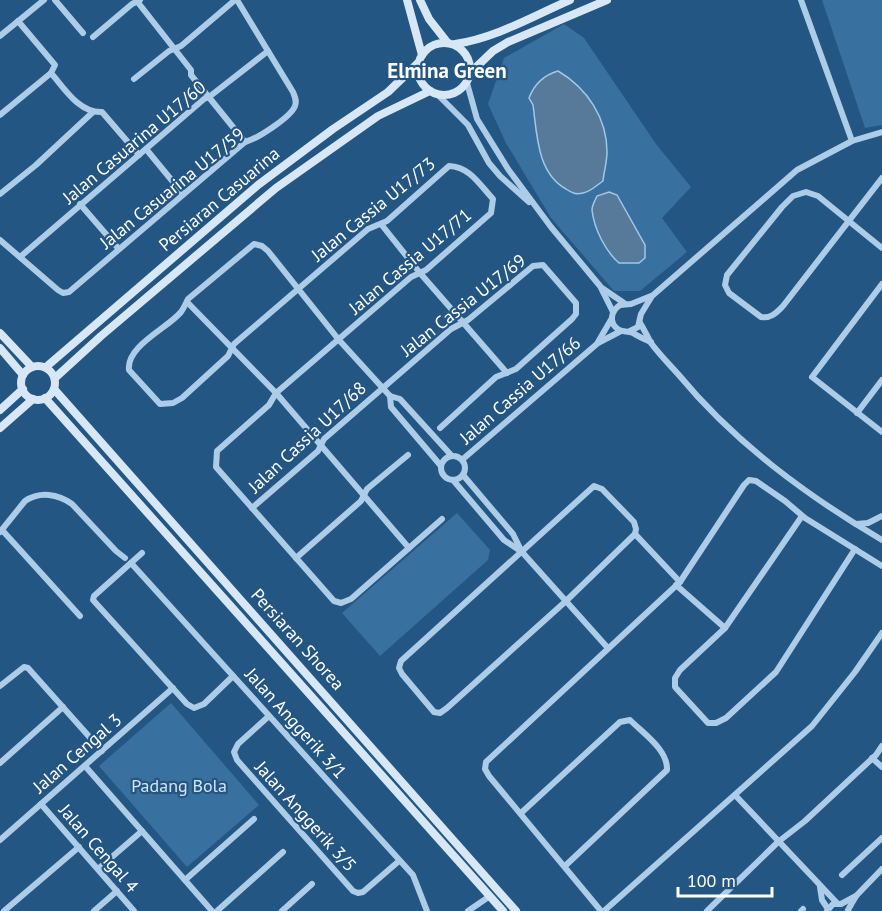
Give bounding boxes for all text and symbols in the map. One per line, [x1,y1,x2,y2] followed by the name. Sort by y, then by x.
[387,57,507,84] district label: Elmina Green
[57,75,210,209] street label: Jalan Casuarina U17/60
[94,122,249,254] street label: Jalan Casuarina U17/59
[154,142,284,256] street label: Persiaran Casuarina
[306,152,440,267] street label: Jalan Cassia U17/73
[343,203,476,320] street label: Jalan Cassia U17/71
[395,249,530,362] street label: Jalan Cassia U17/69
[454,331,585,450] street label: Jalan Cassia U17/66
[242,376,371,498] street label: Jalan Cassia U17/68
[246,583,350,695] street label: Persiaran Shorea
[240,662,352,783] street label: Jalan Anggerik 3/1
[27,708,126,798] street label: Jalan Cengal 3
[250,755,362,876] street label: Jalan Anggerik 3/5
[131,774,227,797] park label: Padang Bola
[54,798,144,897] street label: Jalan Cengal 4
[678,860,772,898] scale bar
[687,869,736,892] text: 100 m

